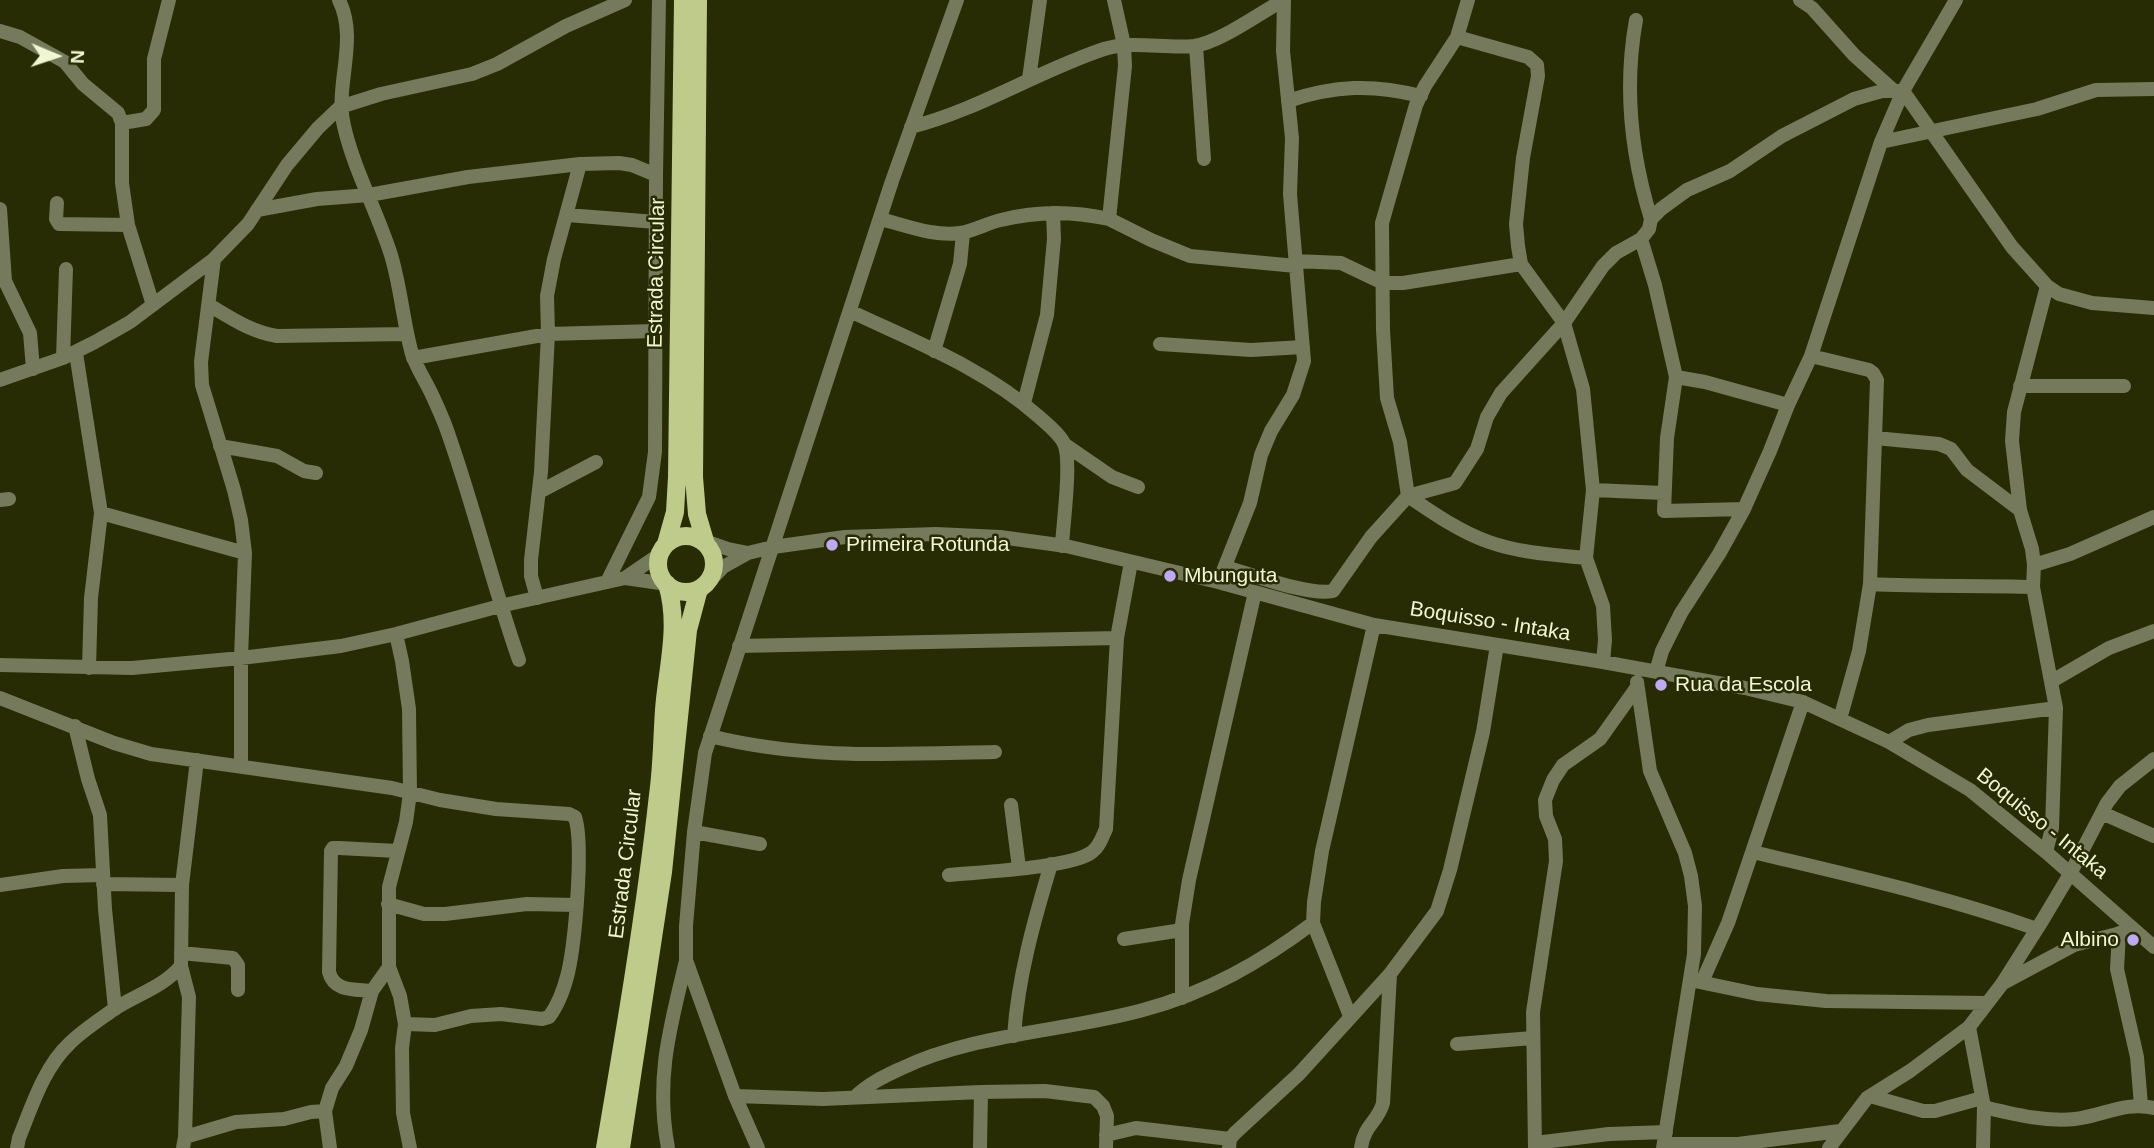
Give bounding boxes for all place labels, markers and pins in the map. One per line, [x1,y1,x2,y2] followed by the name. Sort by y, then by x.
[846,532,1009,558] place label: Primeira Rotunda
[824,537,840,553] marker: Primeira Rotunda
[1184,563,1277,589] place label: Mbunguta
[1162,568,1178,584] marker: Mbunguta
[1675,672,1812,698] place label: Rua da Escola
[1653,677,1669,693] marker: Rua da Escola
[2061,927,2119,953] place label: Albino
[2125,932,2141,948] marker: Albino

